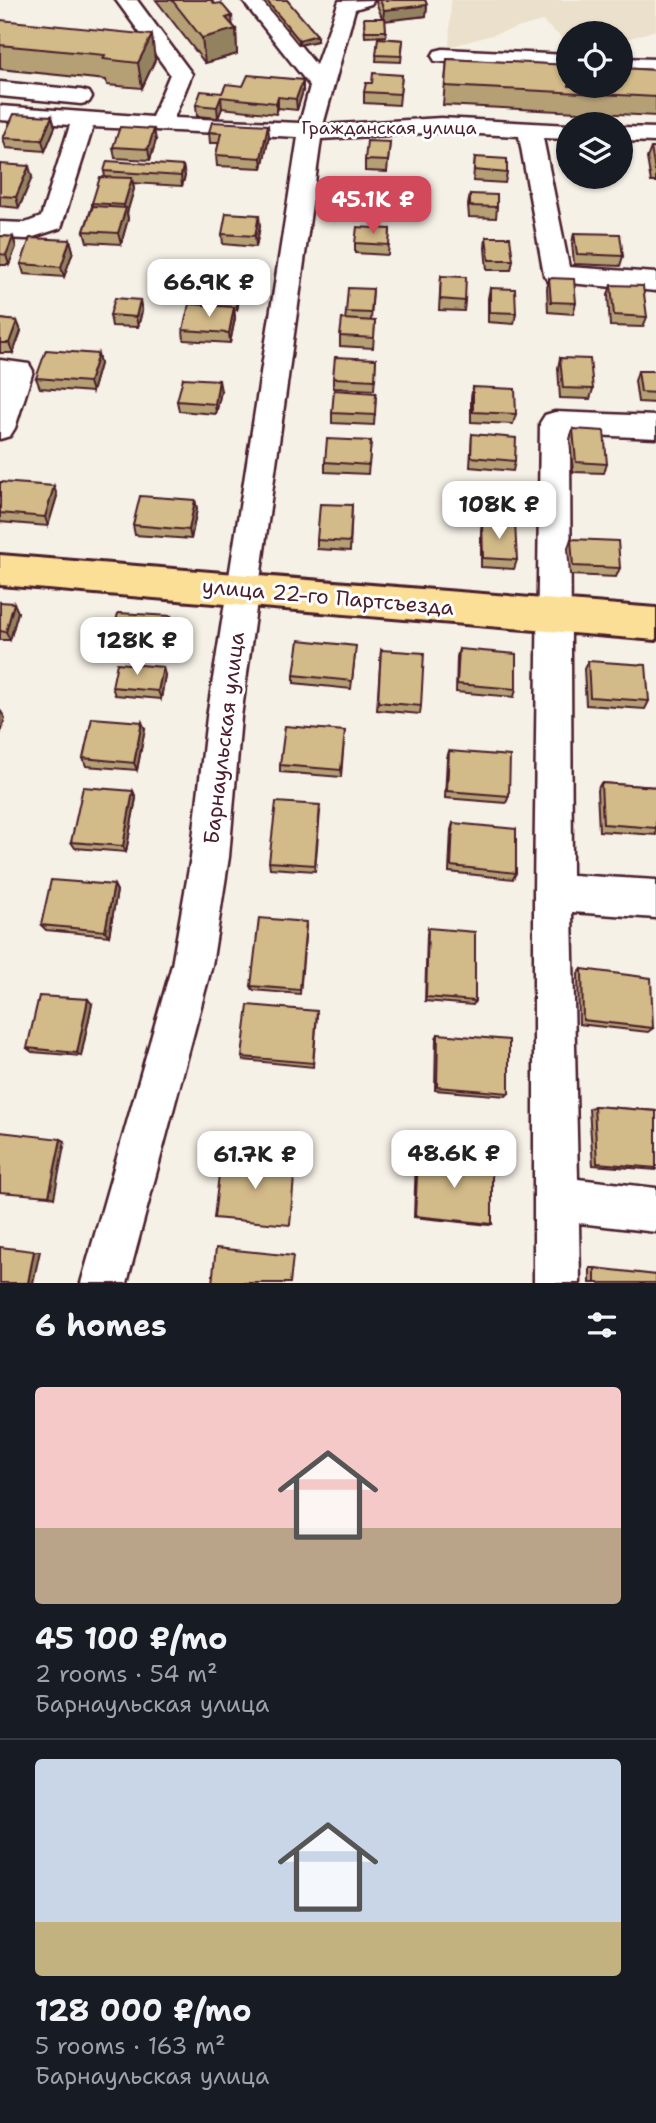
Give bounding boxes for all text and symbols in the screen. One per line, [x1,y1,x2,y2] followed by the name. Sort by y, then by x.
[556,21,633,189] map controls
[556,21,633,98] button: locate
[556,112,633,189] button: layers
[301,116,477,140] street label: Гражданская улица
[308,176,438,236] pin: 45.1K ₽
[331,184,415,214] text: 45.1K ₽
[144,260,274,319] pin: 66.9K ₽
[163,267,255,297] text: 66.9K ₽
[442,482,556,541] pin: 108K ₽
[458,489,540,519] text: 108K ₽
[201,572,455,622] street label: улица 22-го Партсъезда
[80,618,194,677] pin: 128K ₽
[96,625,178,655] text: 128K ₽
[197,630,251,846] street label: Барнаульская улица
[389,1130,519,1190] pin: 48.6K ₽
[190,1132,320,1191] pin: 61.7K ₽
[407,1138,501,1168] text: 48.6K ₽
[213,1139,297,1169] text: 61.7K ₽
[35,1305,167,1346] text: 6 homes
[583,1306,621,1344] icon: filters
[265,1432,391,1558] icon: home
[35,1618,228,1659] text: 45 100 ₽/mo
[35,1659,218,1689] text: 2 rooms · 54 m²
[35,1689,269,1719] text: Барнаульская улица
[265,1804,391,1930] icon: home
[35,1990,251,2031] text: 128 000 ₽/mo
[35,2031,226,2061] text: 5 rooms · 163 m²
[35,2061,269,2091] text: Барнаульская улица

